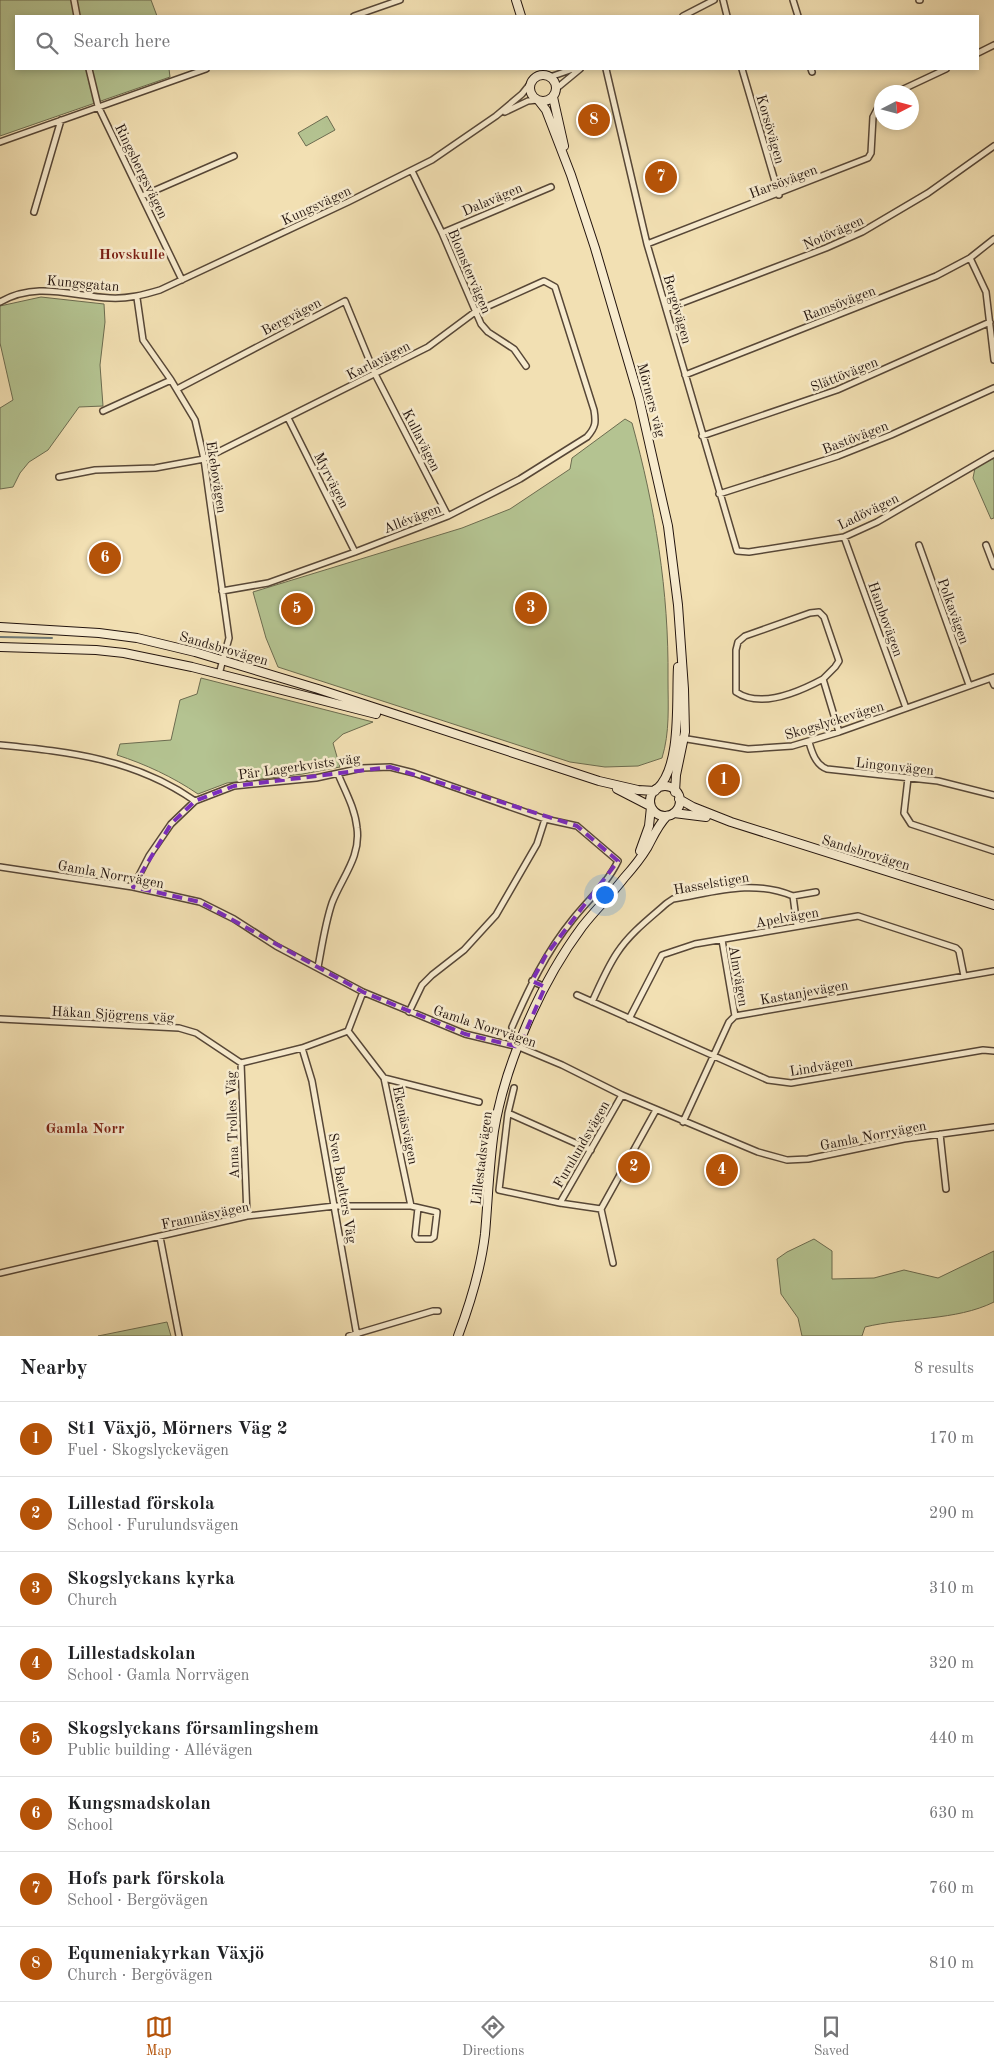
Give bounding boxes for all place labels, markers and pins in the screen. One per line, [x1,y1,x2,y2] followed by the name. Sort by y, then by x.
[578,101,610,139] pin: 8
[645,158,677,196] pin: 7
[89,539,121,577] pin: 6
[515,589,547,627] pin: 3
[281,590,313,628] pin: 5
[708,761,740,799] pin: 1
[618,1148,650,1186] pin: 2
[706,1151,738,1189] pin: 4

